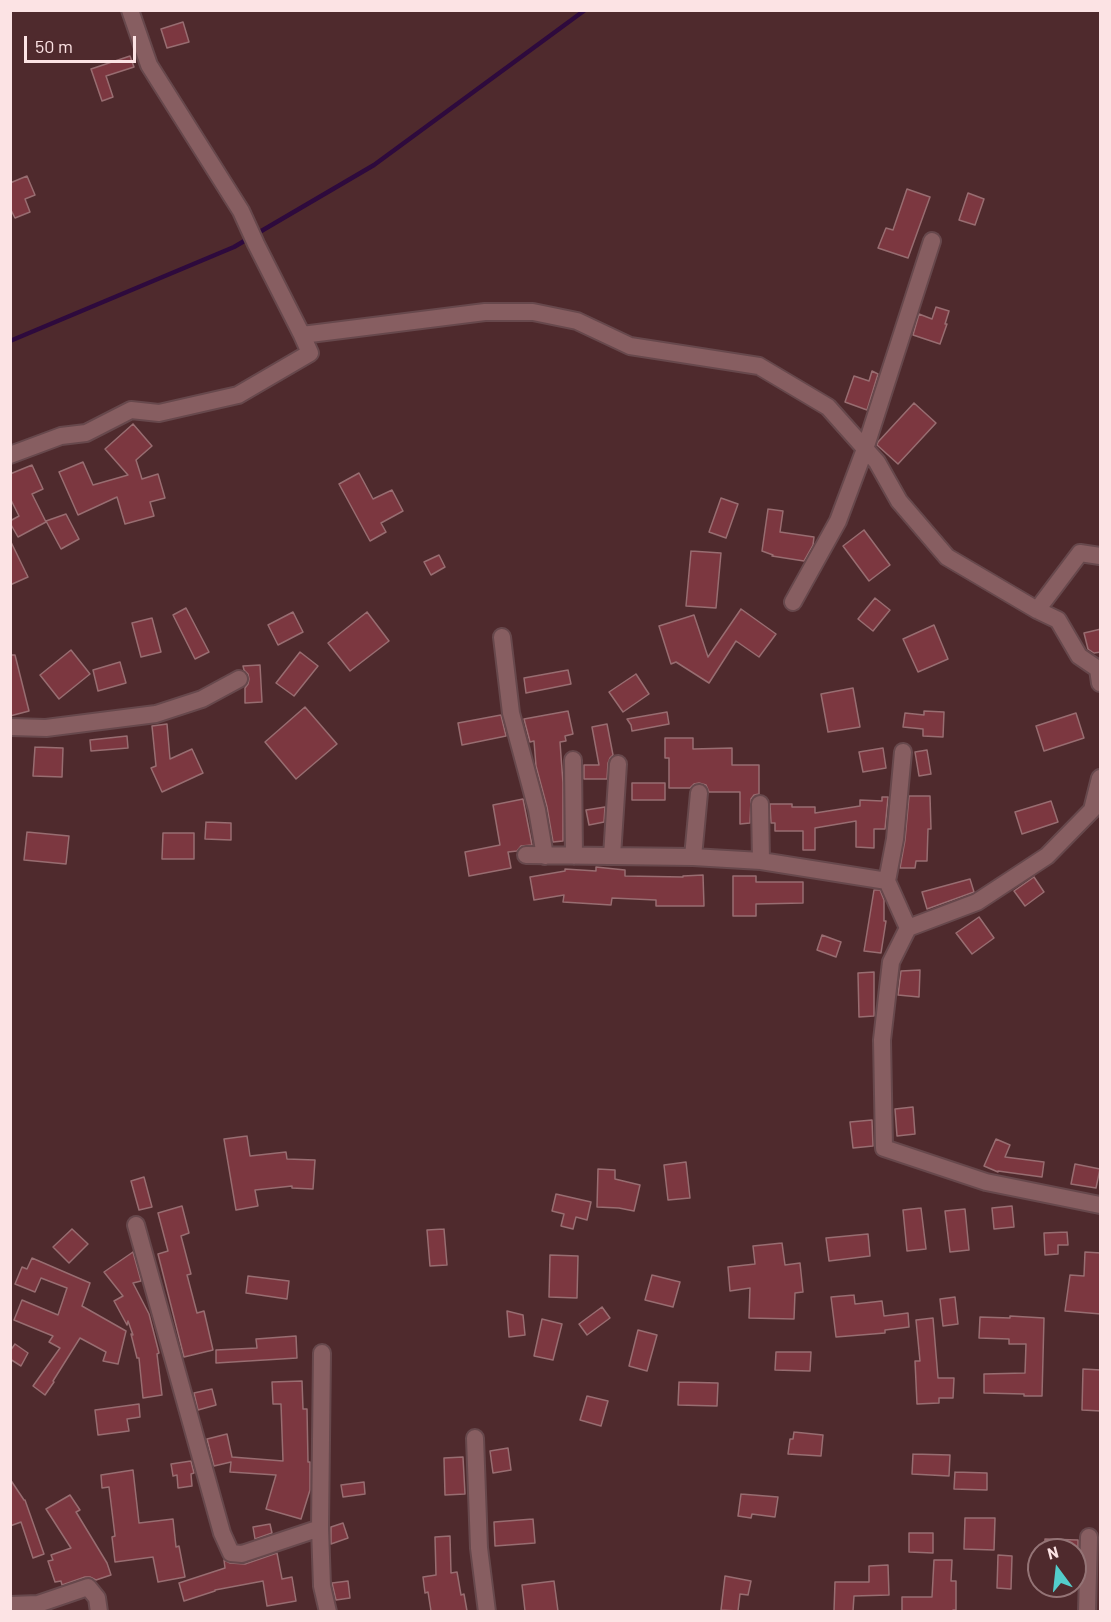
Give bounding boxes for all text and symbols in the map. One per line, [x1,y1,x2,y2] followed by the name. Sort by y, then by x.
[27,24,140,62] scale bar
[35,35,73,57] text: 50 m
[1027,1538,1087,1598] north arrow
[1045,1542,1060,1563] text: N

